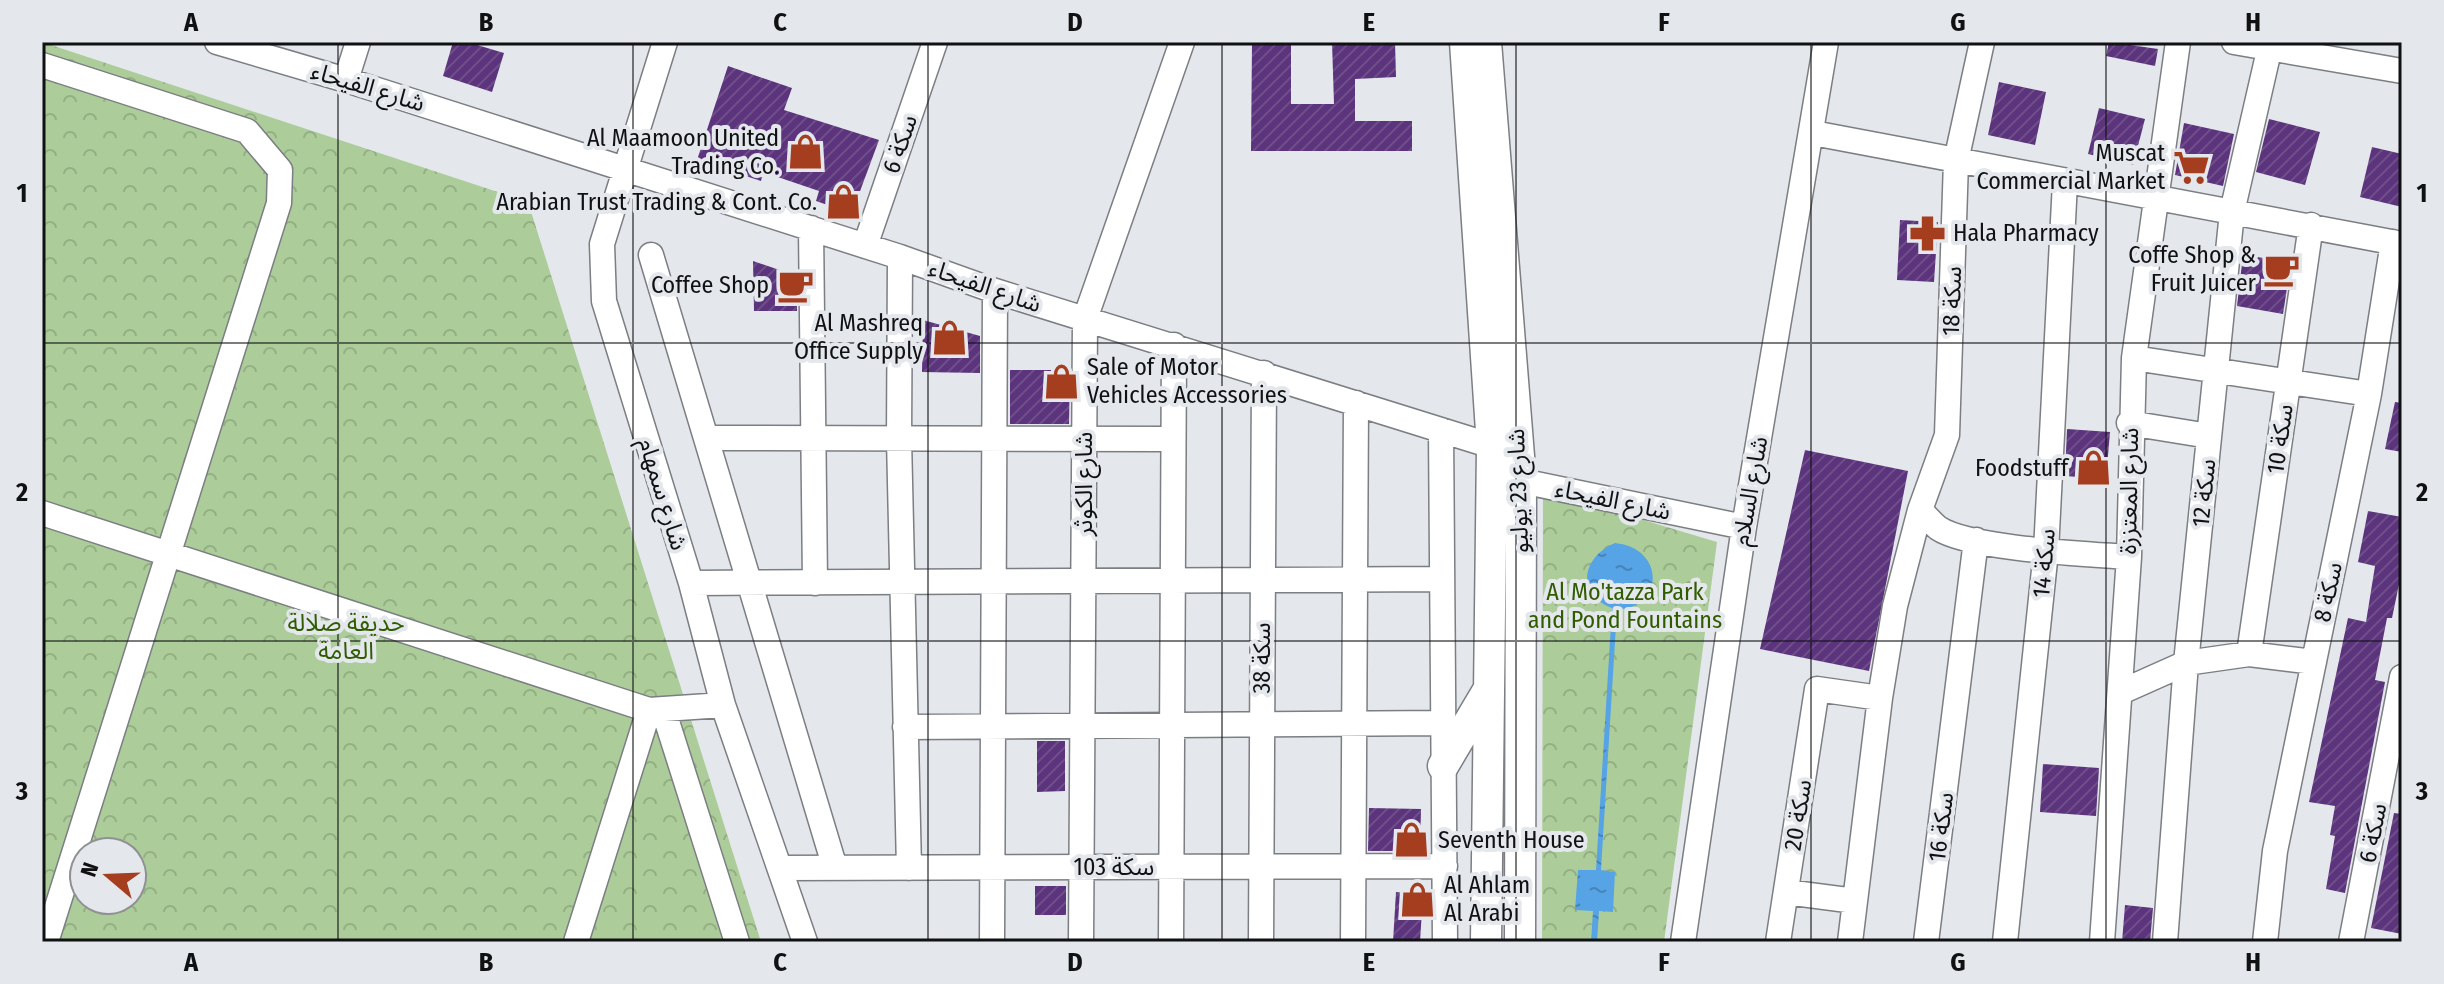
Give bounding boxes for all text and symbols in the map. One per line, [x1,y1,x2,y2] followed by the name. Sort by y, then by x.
[183,7,199,38] text: A
[479,7,494,38] text: B
[773,7,787,38] text: C
[1067,7,1083,38] text: D
[1363,7,1375,38] text: E
[1658,7,1670,38] text: F
[1950,7,1966,38] text: G
[2245,7,2261,38] text: H
[307,56,428,120] street label: شارع الفيحاء
[877,111,923,177] street label: سكة 6
[587,124,779,180] place label: Al Maamoon United Trading Co.
[786,133,824,171] shop icon: Al Maamoon United Trading Co.
[1977,139,2165,195] place label: Muscat Commercial Market
[2172,148,2210,186] supermarket icon: Muscat Commercial Market
[17,178,28,209] text: 1
[2417,178,2428,209] text: 1
[824,183,862,221] shop icon: Arabian Trust Trading & Cont. Co.
[496,188,817,216] place label: Arabian Trust Trading & Cont. Co.
[1908,214,1946,252] pharmacy icon: Hala Pharmacy
[1953,219,2099,247] place label: Hala Pharmacy
[2128,241,2257,297] place label: Coffe Shop & Fruit Juicer
[2263,250,2301,288] cafe icon: Coffe Shop & Fruit Juicer
[924,254,1045,321] street label: شارع الفيحاء
[776,266,814,304] cafe icon: Coffee Shop
[1937,266,1967,336] street label: سكة 18
[651,271,769,299] place label: Coffee Shop
[794,309,923,365] place label: Al Mashreq Office Supply
[930,318,968,356] shop icon: Al Mashreq Office Supply
[1087,353,1287,409] place label: Sale of Motor Vehicles Accessories
[1042,362,1080,400] shop icon: Sale of Motor Vehicles Accessories
[2261,402,2299,476] street label: سكة 10
[2114,427,2147,555] street label: شارع المعتززة
[1502,428,1537,554] street label: شارع 23 يوليو
[1070,432,1101,537] street label: شارع الكوثر
[1727,434,1777,549] street label: شارع السلام
[629,435,693,555] street label: شارع سمهام
[2075,449,2113,487] shop icon: Foodstuff
[1975,454,2070,482] place label: Foodstuff
[2187,458,2221,528] street label: سكة 12
[1552,474,1673,529] street label: شارع الفيحاء
[15,477,28,508] text: 2
[2415,477,2428,508] text: 2
[2027,527,2061,599] street label: سكة 14
[2308,560,2348,624] street label: سكة 8
[1528,578,1722,634] park label: Al Mo'tazza Park and Pond Fountains
[287,609,405,665] park label: حديقة صلالة العامة
[1248,622,1276,694] street label: سكة 38
[15,776,28,807] text: 3
[2415,776,2428,807] text: 3
[1779,778,1817,852] street label: سكة 20
[1923,791,1959,863] street label: سكة 16
[2354,801,2392,865] street label: سكة 6
[1393,821,1431,859] shop icon: Seventh House
[1438,826,1585,854] place label: Seventh House
[68,836,148,916] north arrow
[1074,853,1154,881] street label: سكة 103
[75,859,104,880] text: N
[1444,871,1530,927] place label: Al Ahlam Al Arabi
[1399,880,1437,918] shop icon: Al Ahlam Al Arabi
[183,947,199,978] text: A
[479,947,494,978] text: B
[773,947,787,978] text: C
[1067,947,1083,978] text: D
[1363,947,1375,978] text: E
[1658,947,1670,978] text: F
[1950,947,1966,978] text: G
[2245,947,2261,978] text: H

